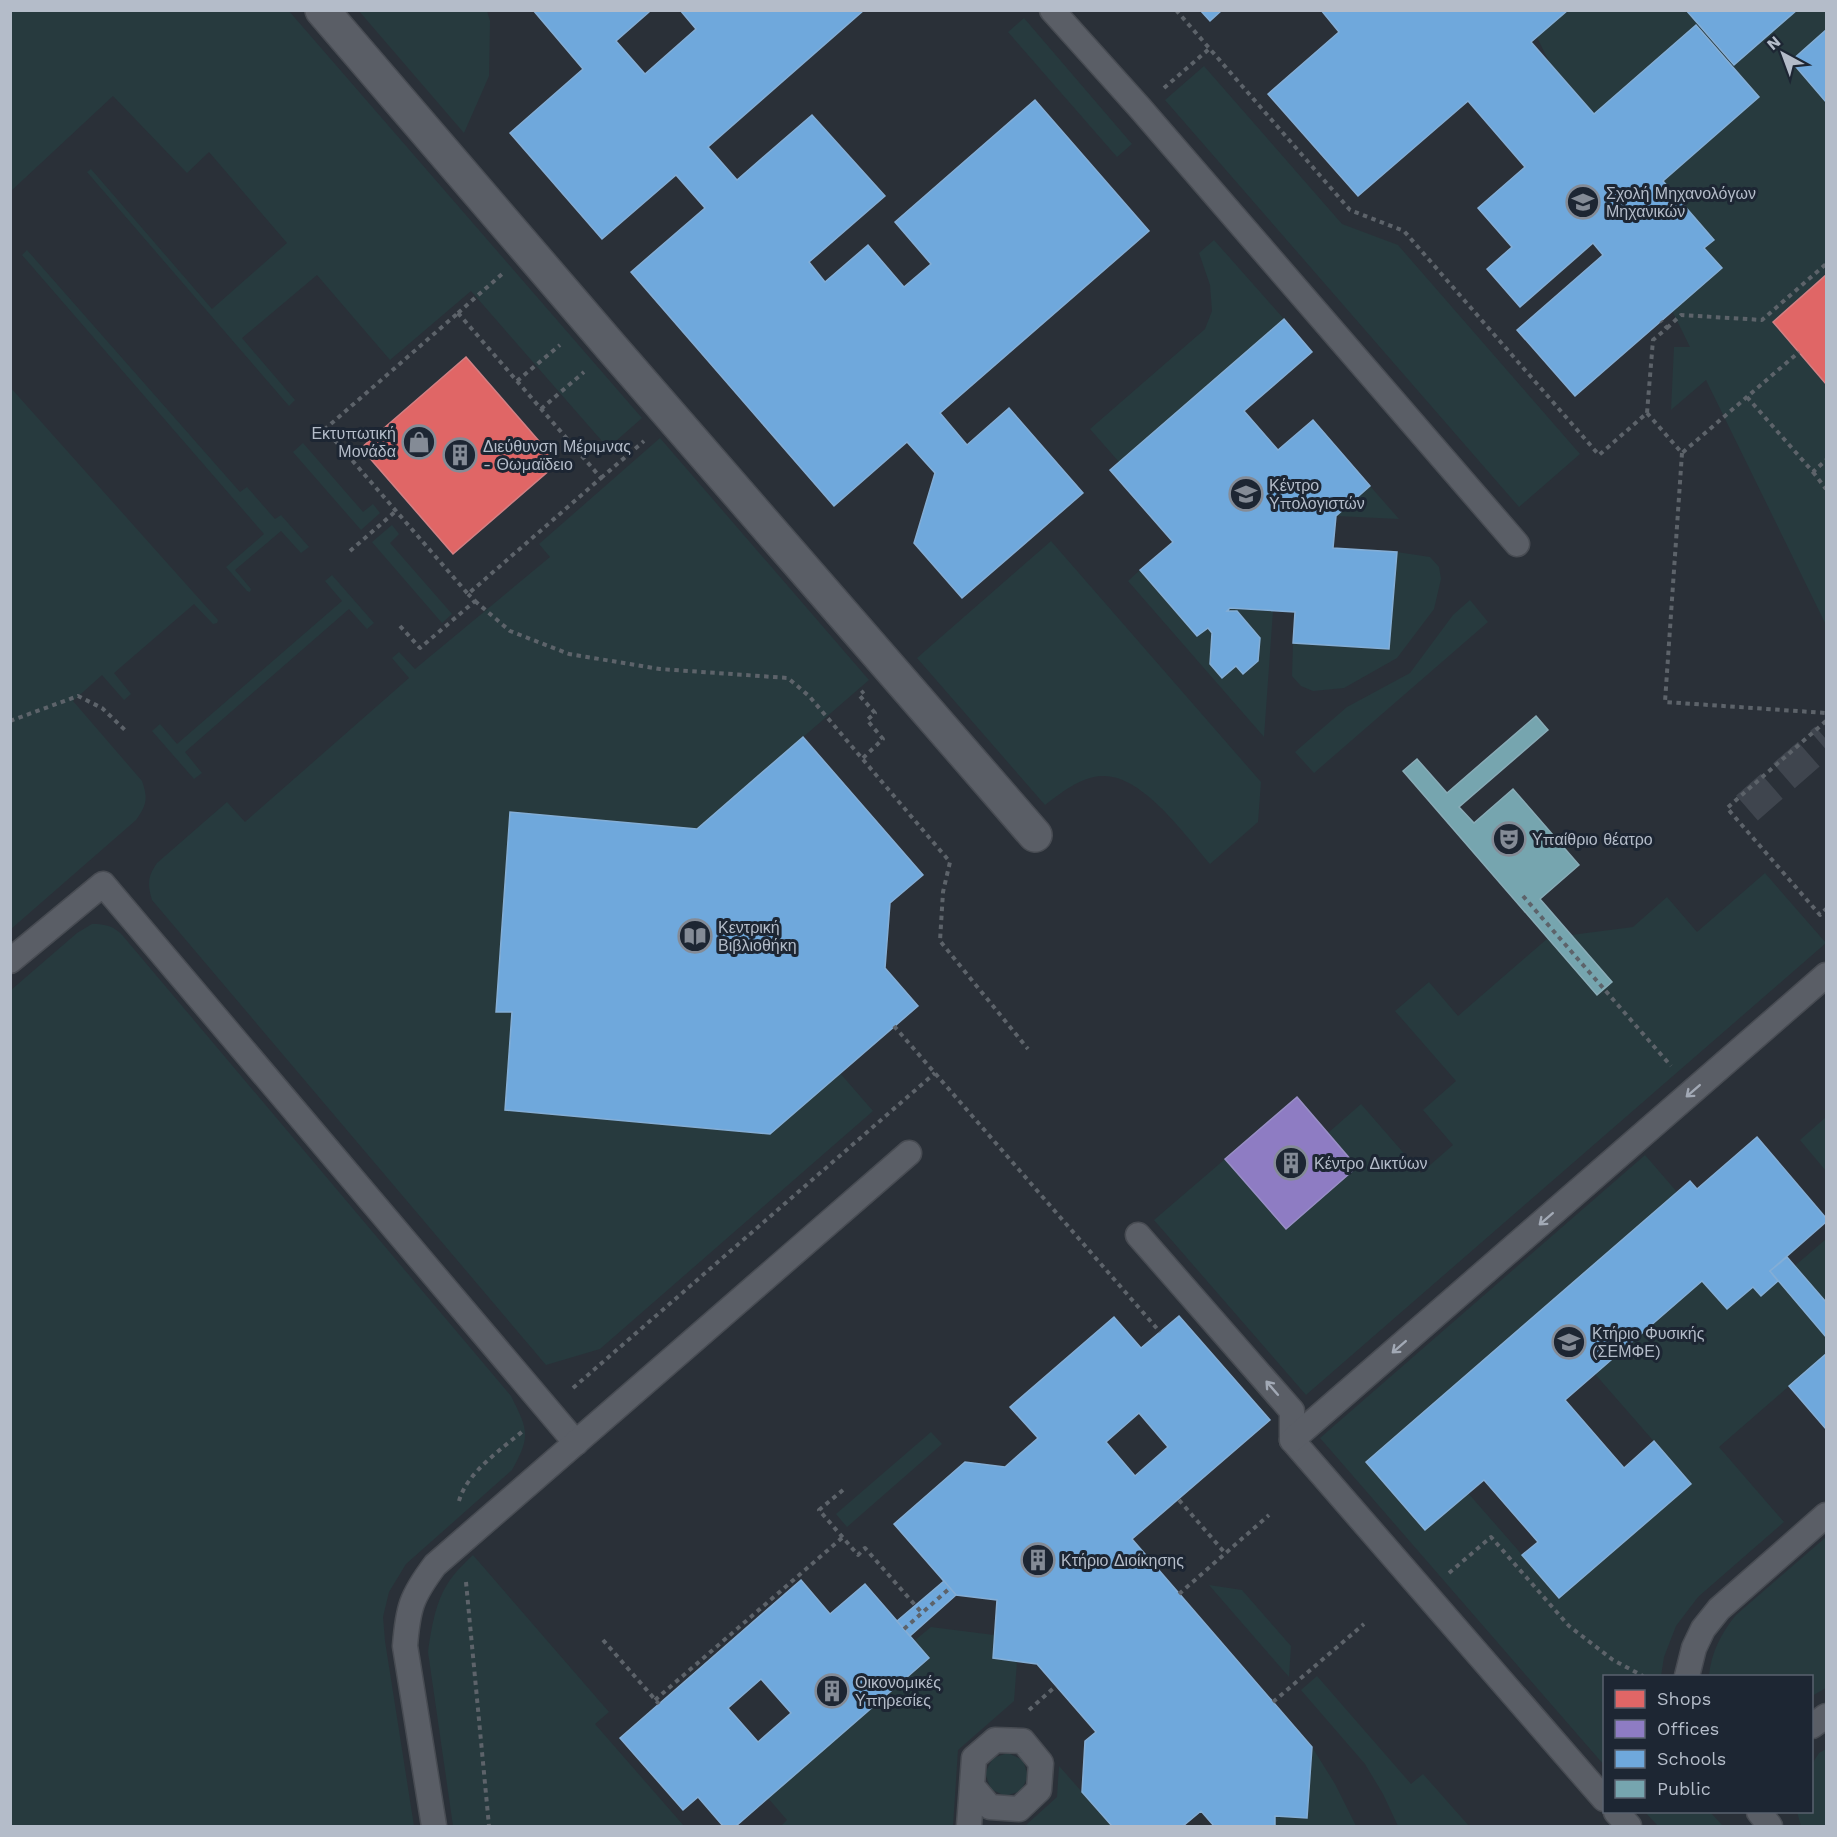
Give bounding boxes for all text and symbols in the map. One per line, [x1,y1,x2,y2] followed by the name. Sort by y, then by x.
[1753,24,1813,84] north arrow
[1763,32,1784,54] text: N
[1565,184,1601,220] school or university icon: Σχολή Μηχανολόγων Μηχανικών
[1606,184,1756,221] place label: Σχολή Μηχανολόγων Μηχανικών
[311,424,396,461] place label: Εκτυπωτική Μονάδα
[401,424,437,460] shop icon: Εκτυπωτική Μονάδα
[442,437,478,473] building icon: Διεύθυνση Μέριμνας - Θωμαϊδειο
[483,437,631,474] place label: Διεύθυνση Μέριμνας - Θωμαϊδειο
[1228,476,1264,512] school or university icon: Κέντρο Υπολογιστών
[1269,476,1365,513] place label: Κέντρο Υπολογιστών
[1491,821,1527,857] theatre icon: Υπαίθριο θέατρο
[1532,830,1653,849] place label: Υπαίθριο θέατρο
[677,918,713,954] library icon: Κεντρική Βιβλιοθήκη
[718,918,797,955] place label: Κεντρική Βιβλιοθήκη
[1686,1084,1701,1098] one-way arrow
[1273,1145,1309,1181] building icon: Κέντρο Δικτύων
[1314,1154,1427,1173] place label: Κέντρο Δικτύων
[1539,1212,1554,1226] one-way arrow
[1551,1324,1587,1360] school or university icon: Κτήριο Φυσικής (ΣΕΜΦΕ)
[1592,1324,1705,1361] place label: Κτήριο Φυσικής (ΣΕΜΦΕ)
[1392,1340,1407,1354] one-way arrow
[1265,1381,1279,1396] one-way arrow
[1020,1542,1056,1578] building icon: Κτήριο Διοίκησης
[1061,1551,1184,1570] place label: Κτήριο Διοίκησης
[814,1673,850,1709] building icon: Οικονομικές Υπηρεσίες
[855,1673,941,1710] place label: Οικονομικές Υπηρεσίες
[1603,1675,1813,1813] legend
[1657,1688,1711,1709] text: Shops
[1657,1718,1719,1739] text: Offices
[1657,1748,1726,1769] text: Schools
[1657,1778,1711,1799] text: Public

